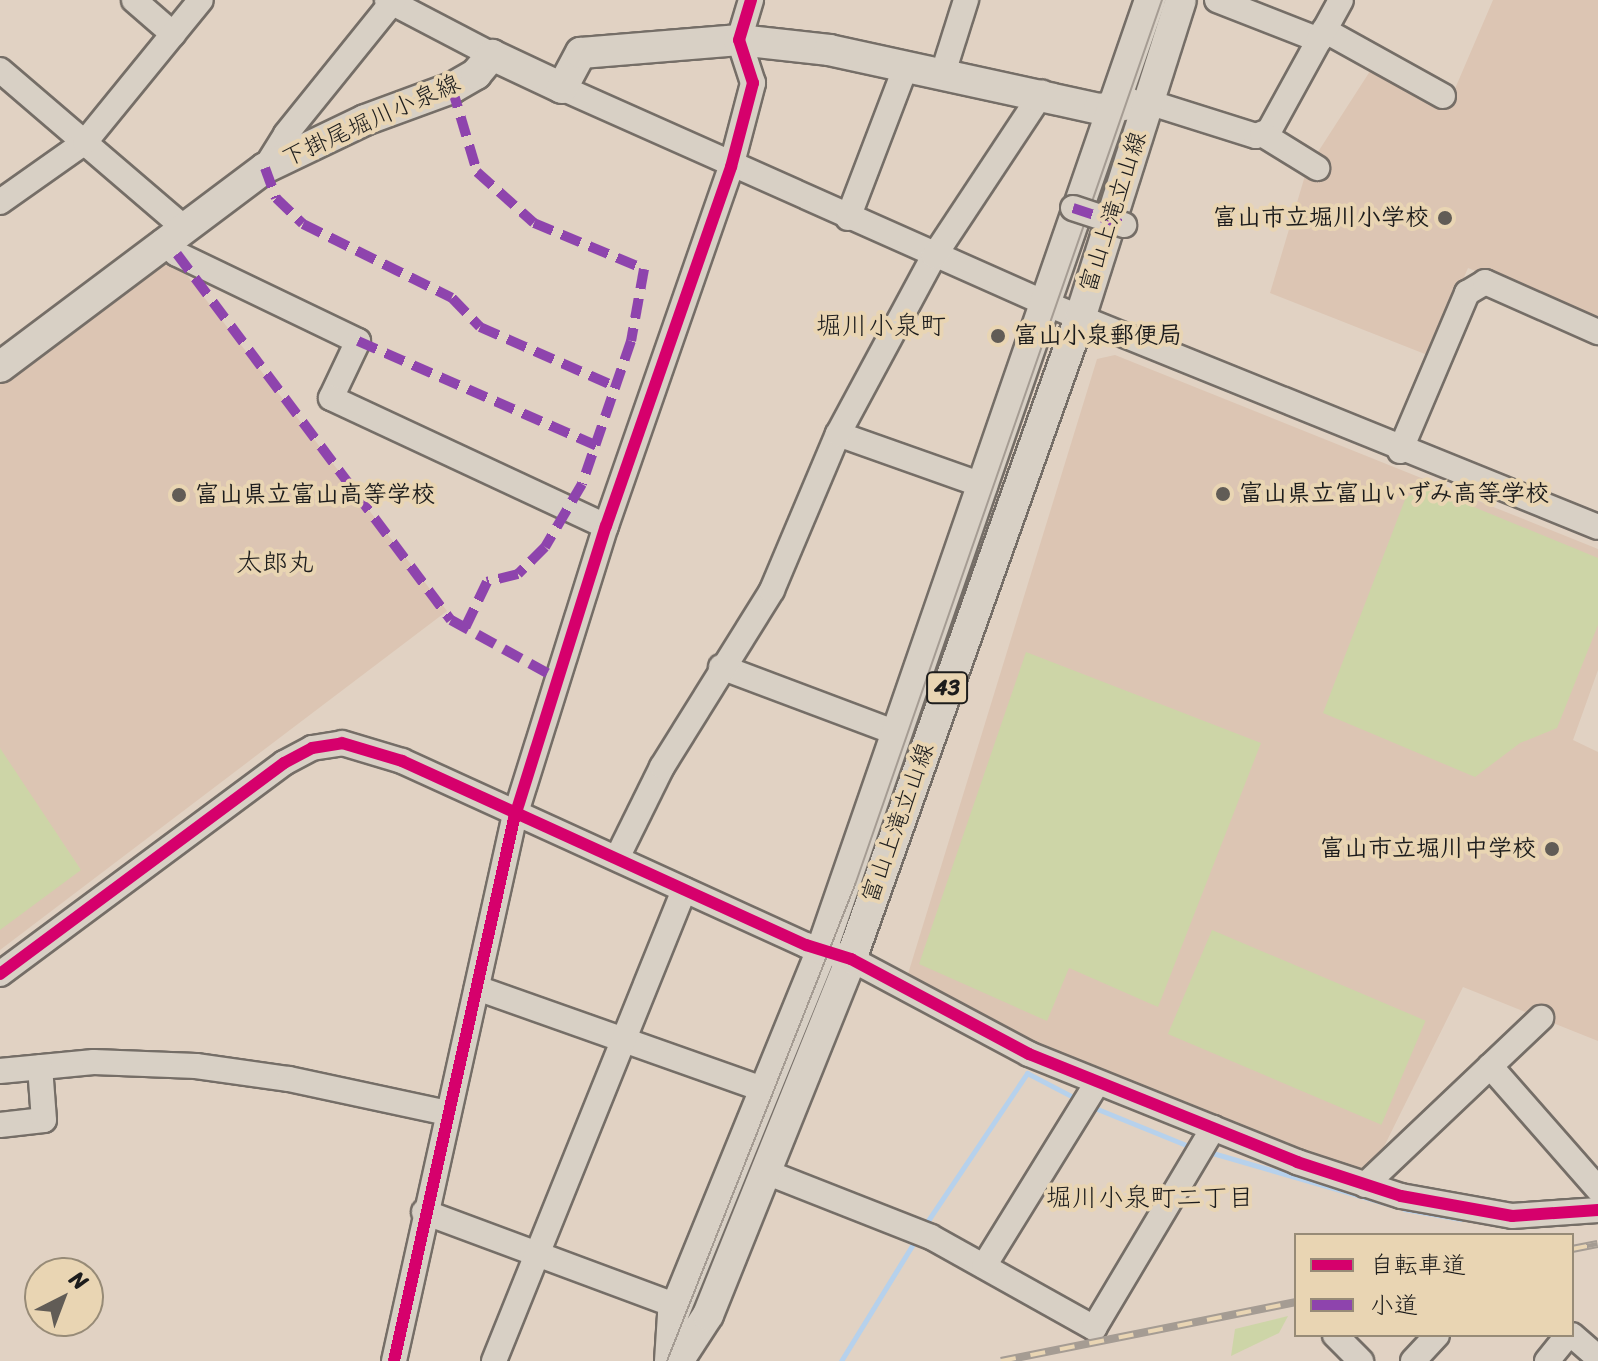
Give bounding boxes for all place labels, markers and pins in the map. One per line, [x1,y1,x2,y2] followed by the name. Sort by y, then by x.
[1213,204,1429,232] place label: 富山市立堀川小学校
[1436,209,1454,227] marker: 富山市立堀川小学校
[1014,322,1182,350] place label: 富山小泉郵便局
[989,327,1007,345] marker: 富山小泉郵便局
[1239,480,1551,508] place label: 富山県立富山いずみ高等学校
[195,481,435,509] place label: 富山県立富山高等学校
[1214,485,1232,503] marker: 富山県立富山いずみ高等学校
[170,486,188,504] marker: 富山県立富山高等学校
[1320,835,1536,863] place label: 富山市立堀川中学校
[1543,840,1561,858] marker: 富山市立堀川中学校

